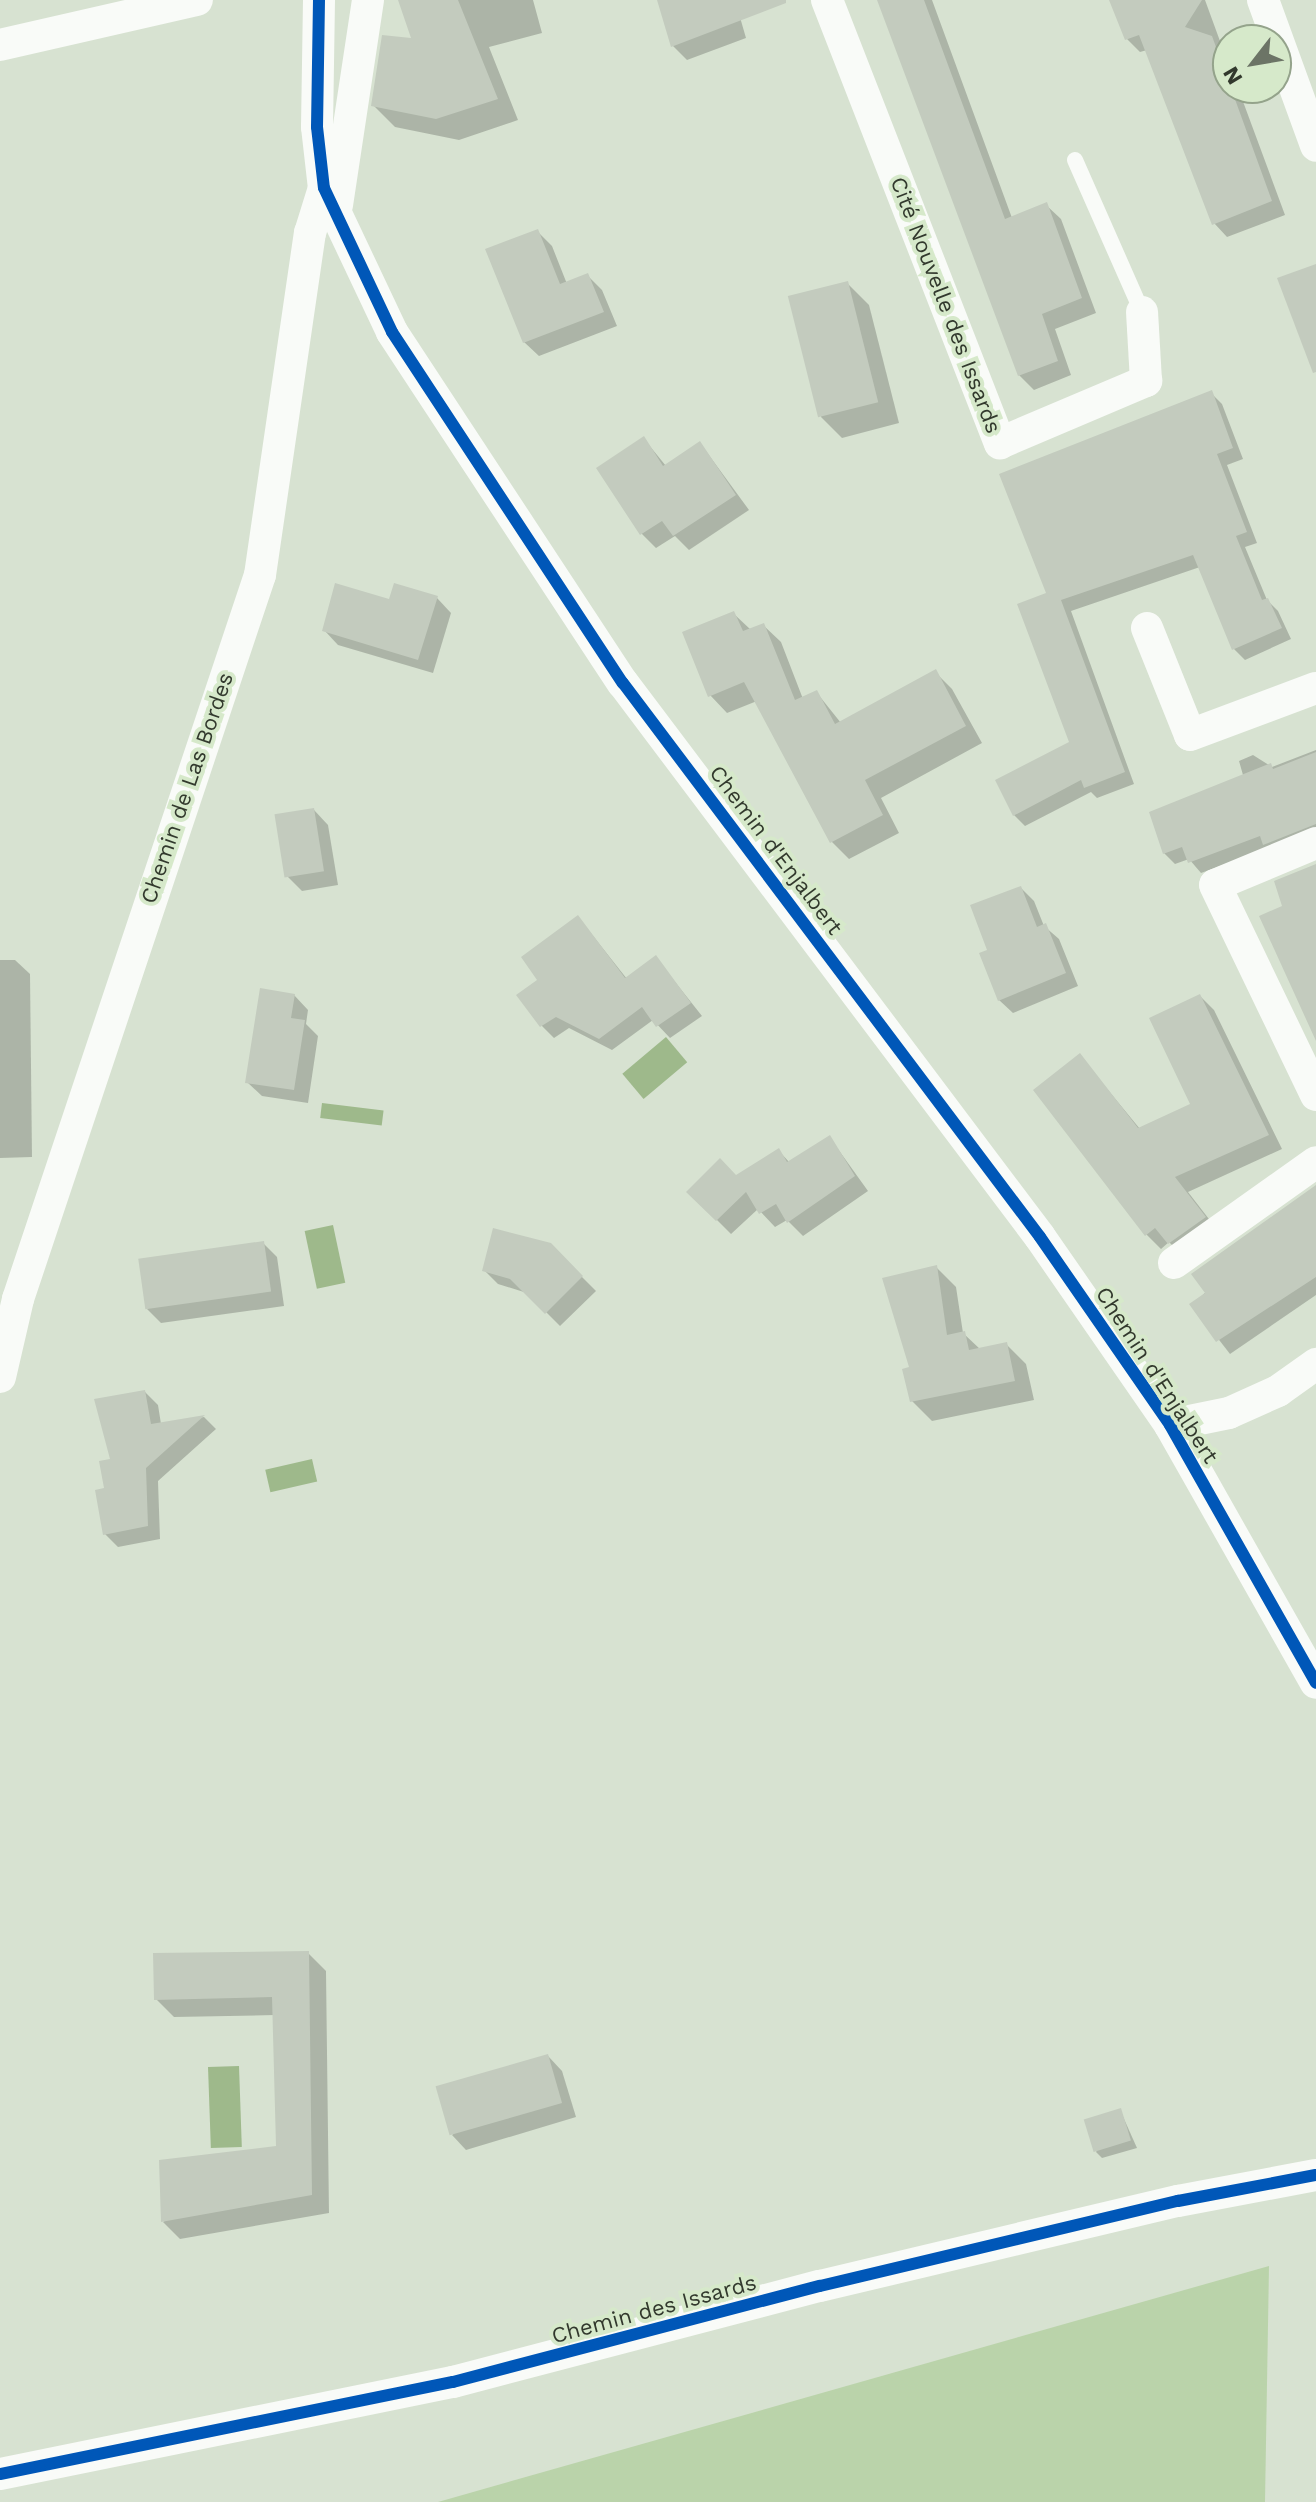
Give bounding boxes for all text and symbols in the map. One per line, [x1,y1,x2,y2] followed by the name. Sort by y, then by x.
[1212,24,1292,104] north arrow
[1218,62,1248,89] text: N
[885,173,1007,437] street label: Cité Nouvelle des Issards
[135,669,239,907] street label: Chemin de Las Bordes
[704,760,848,940] street label: Chemin d'Enjalbert
[1090,1282,1224,1468] street label: Chemin d'Enjalbert
[549,2269,759,2349] street label: Chemin des Issards

